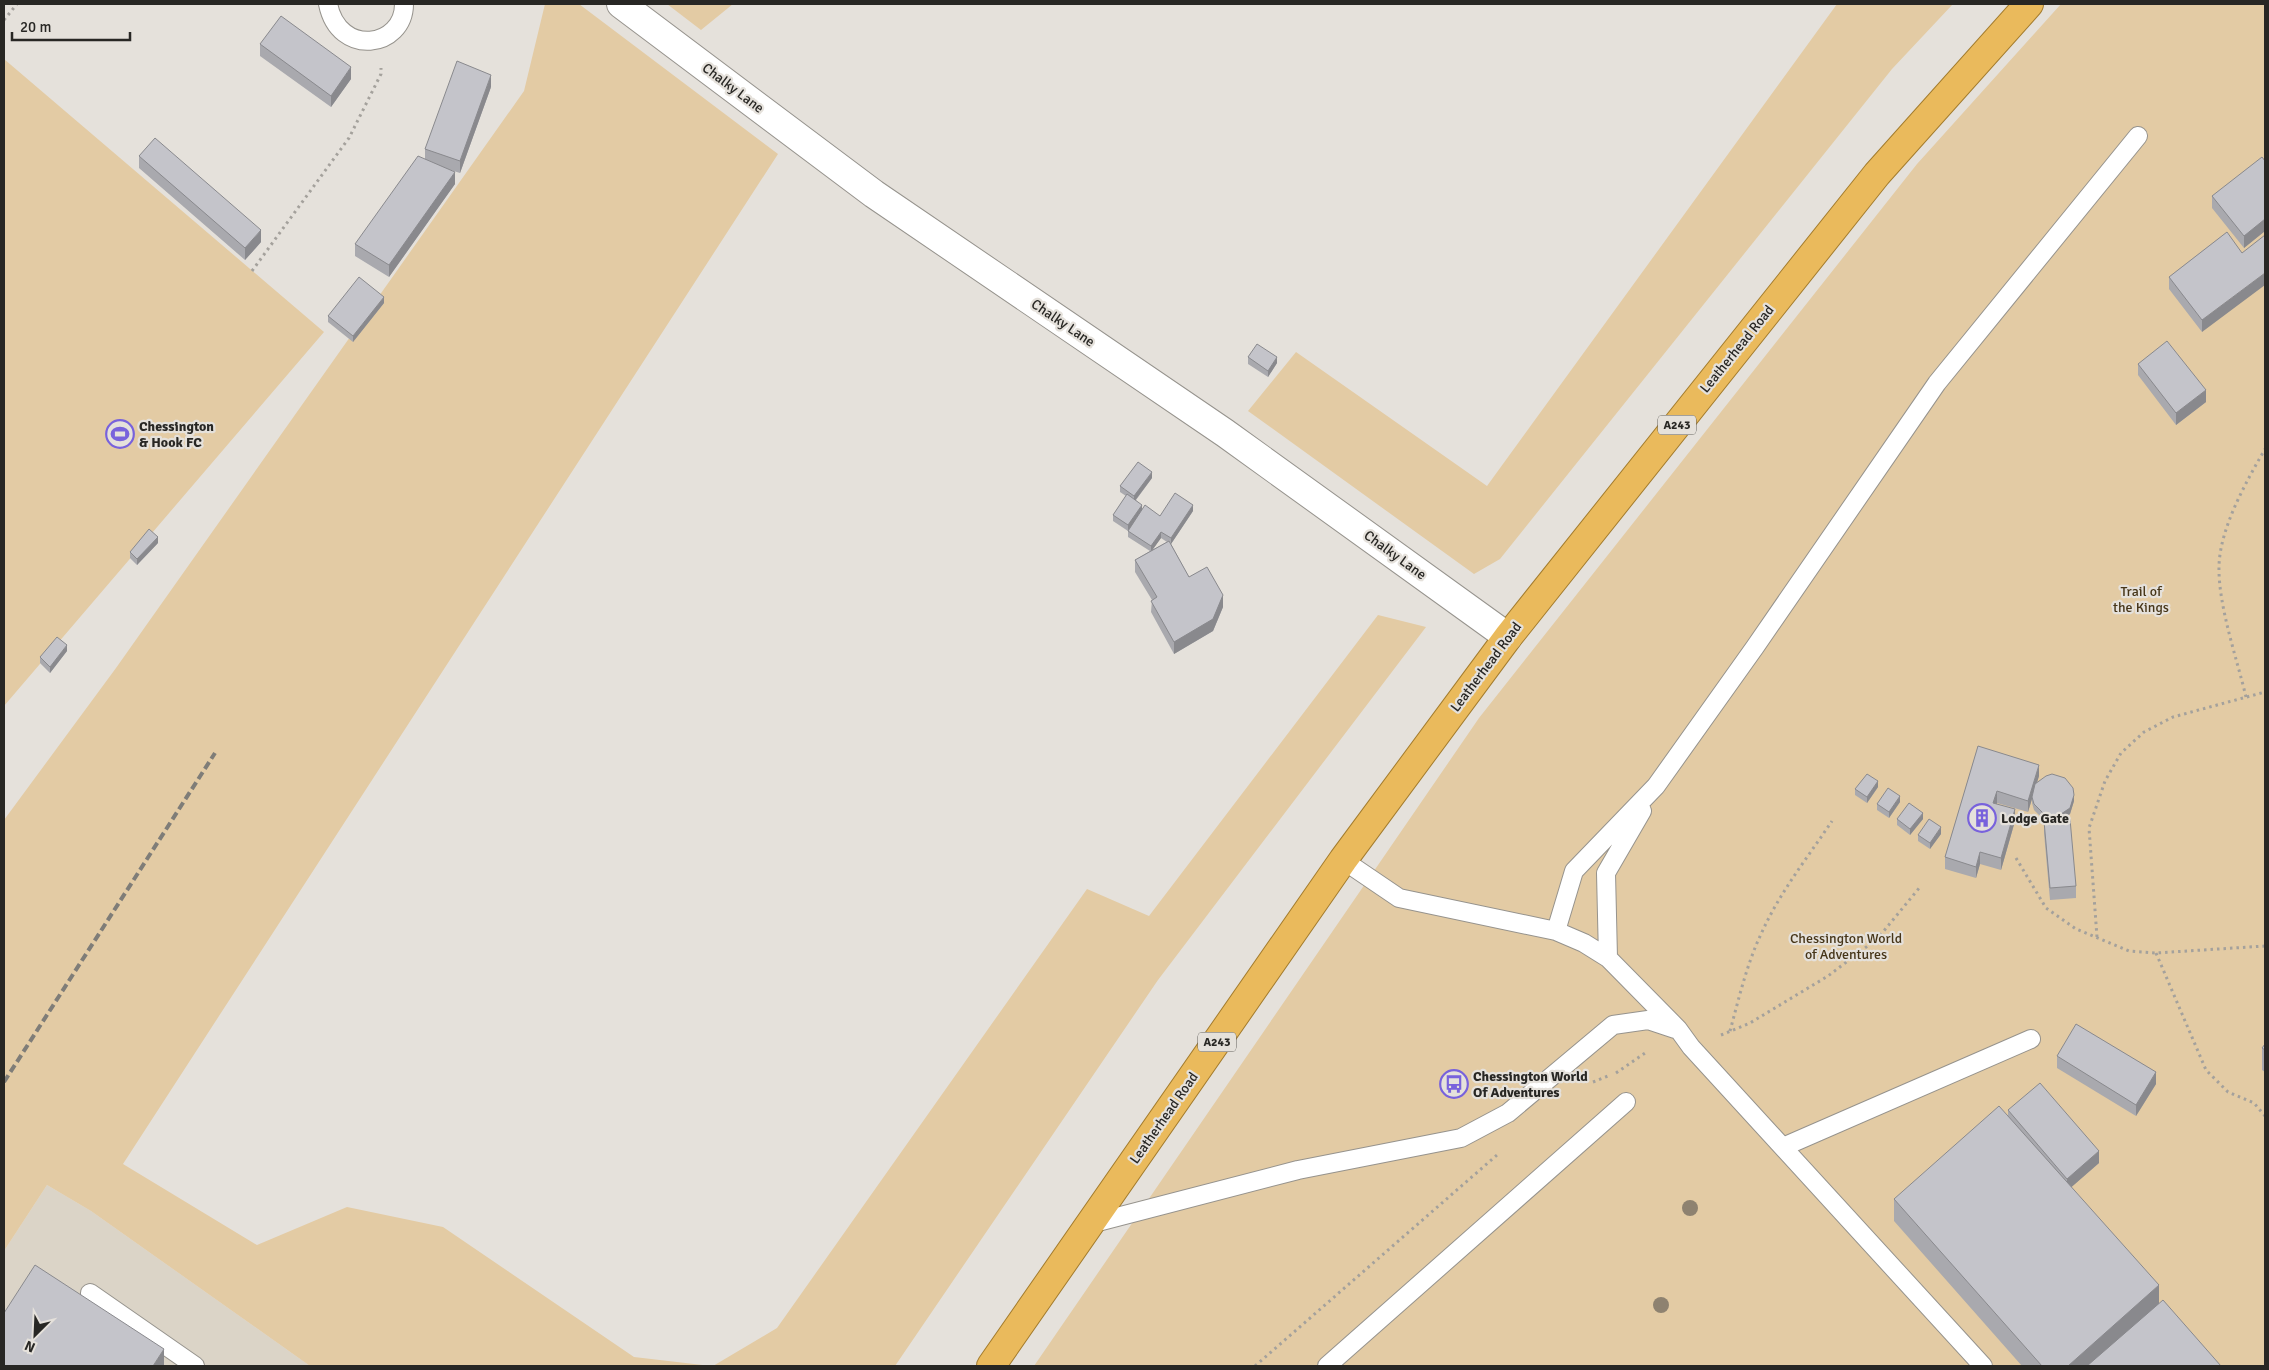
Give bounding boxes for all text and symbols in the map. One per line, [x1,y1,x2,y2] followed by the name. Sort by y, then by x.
[12,10,130,42] scale bar
[20,18,51,36] text: 20 m
[699,59,767,117] street label: Chalky Lane
[1028,296,1098,350] street label: Chalky Lane
[1696,302,1778,396] street label: Leatherhead Road
[1658,416,1696,434] road number: A243
[139,418,214,451] place label: Chessington & Hook FC
[105,419,135,449] sports icon: Chessington & Hook FC
[1361,527,1429,583] street label: Chalky Lane
[2113,583,2169,616] park label: Trail of the Kings
[1447,619,1525,715] street label: Leatherhead Road
[1967,803,1997,833] building icon: Lodge Gate
[2001,810,2069,827] place label: Lodge Gate
[1790,930,1902,963] park label: Chessington World of Adventures
[1198,1032,1236,1052] road number: A243
[1473,1068,1588,1101] place label: Chessington World Of Adventures
[1126,1069,1202,1167] street label: Leatherhead Road
[1439,1069,1469,1099] bus stop icon: Chessington World Of Adventures
[10,1310,60,1360] north arrow
[22,1337,38,1356] text: N

